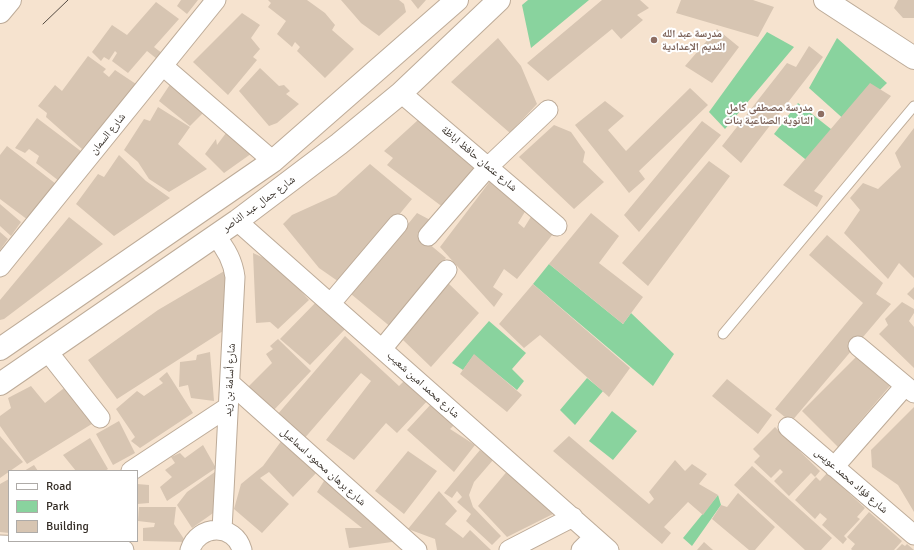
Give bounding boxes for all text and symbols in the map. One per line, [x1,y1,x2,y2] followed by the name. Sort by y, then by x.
[662,27,725,53] place label: مدرسة عبد الله النديم الإعدادية
[649,35,659,45] marker: مدرسة عبد الله النديم الإعدادية
[724,101,813,127] place label: مدرسة مصطفى كامل الثانوية الصناعية بنات
[816,109,826,119] marker: مدرسة مصطفى كامل الثانوية الصناعية بنات
[87,111,129,157] street label: شارع السمان
[438,123,520,195] street label: شارع عثمان حافظ اباظة
[220,173,298,235] street label: شارع جمال عبد الناصر
[221,343,239,417] street label: شارع أسامة بن زيد
[384,349,462,421] street label: شارع محمد امين شعيب
[278,425,368,509] street label: شارع برهان محمود اسماعيل
[812,446,890,516] street label: شارع فؤاد محمد عويس
[8,470,138,542] legend
[46,479,72,494] text: Road
[46,499,69,514] text: Park
[46,519,89,534] text: Building

